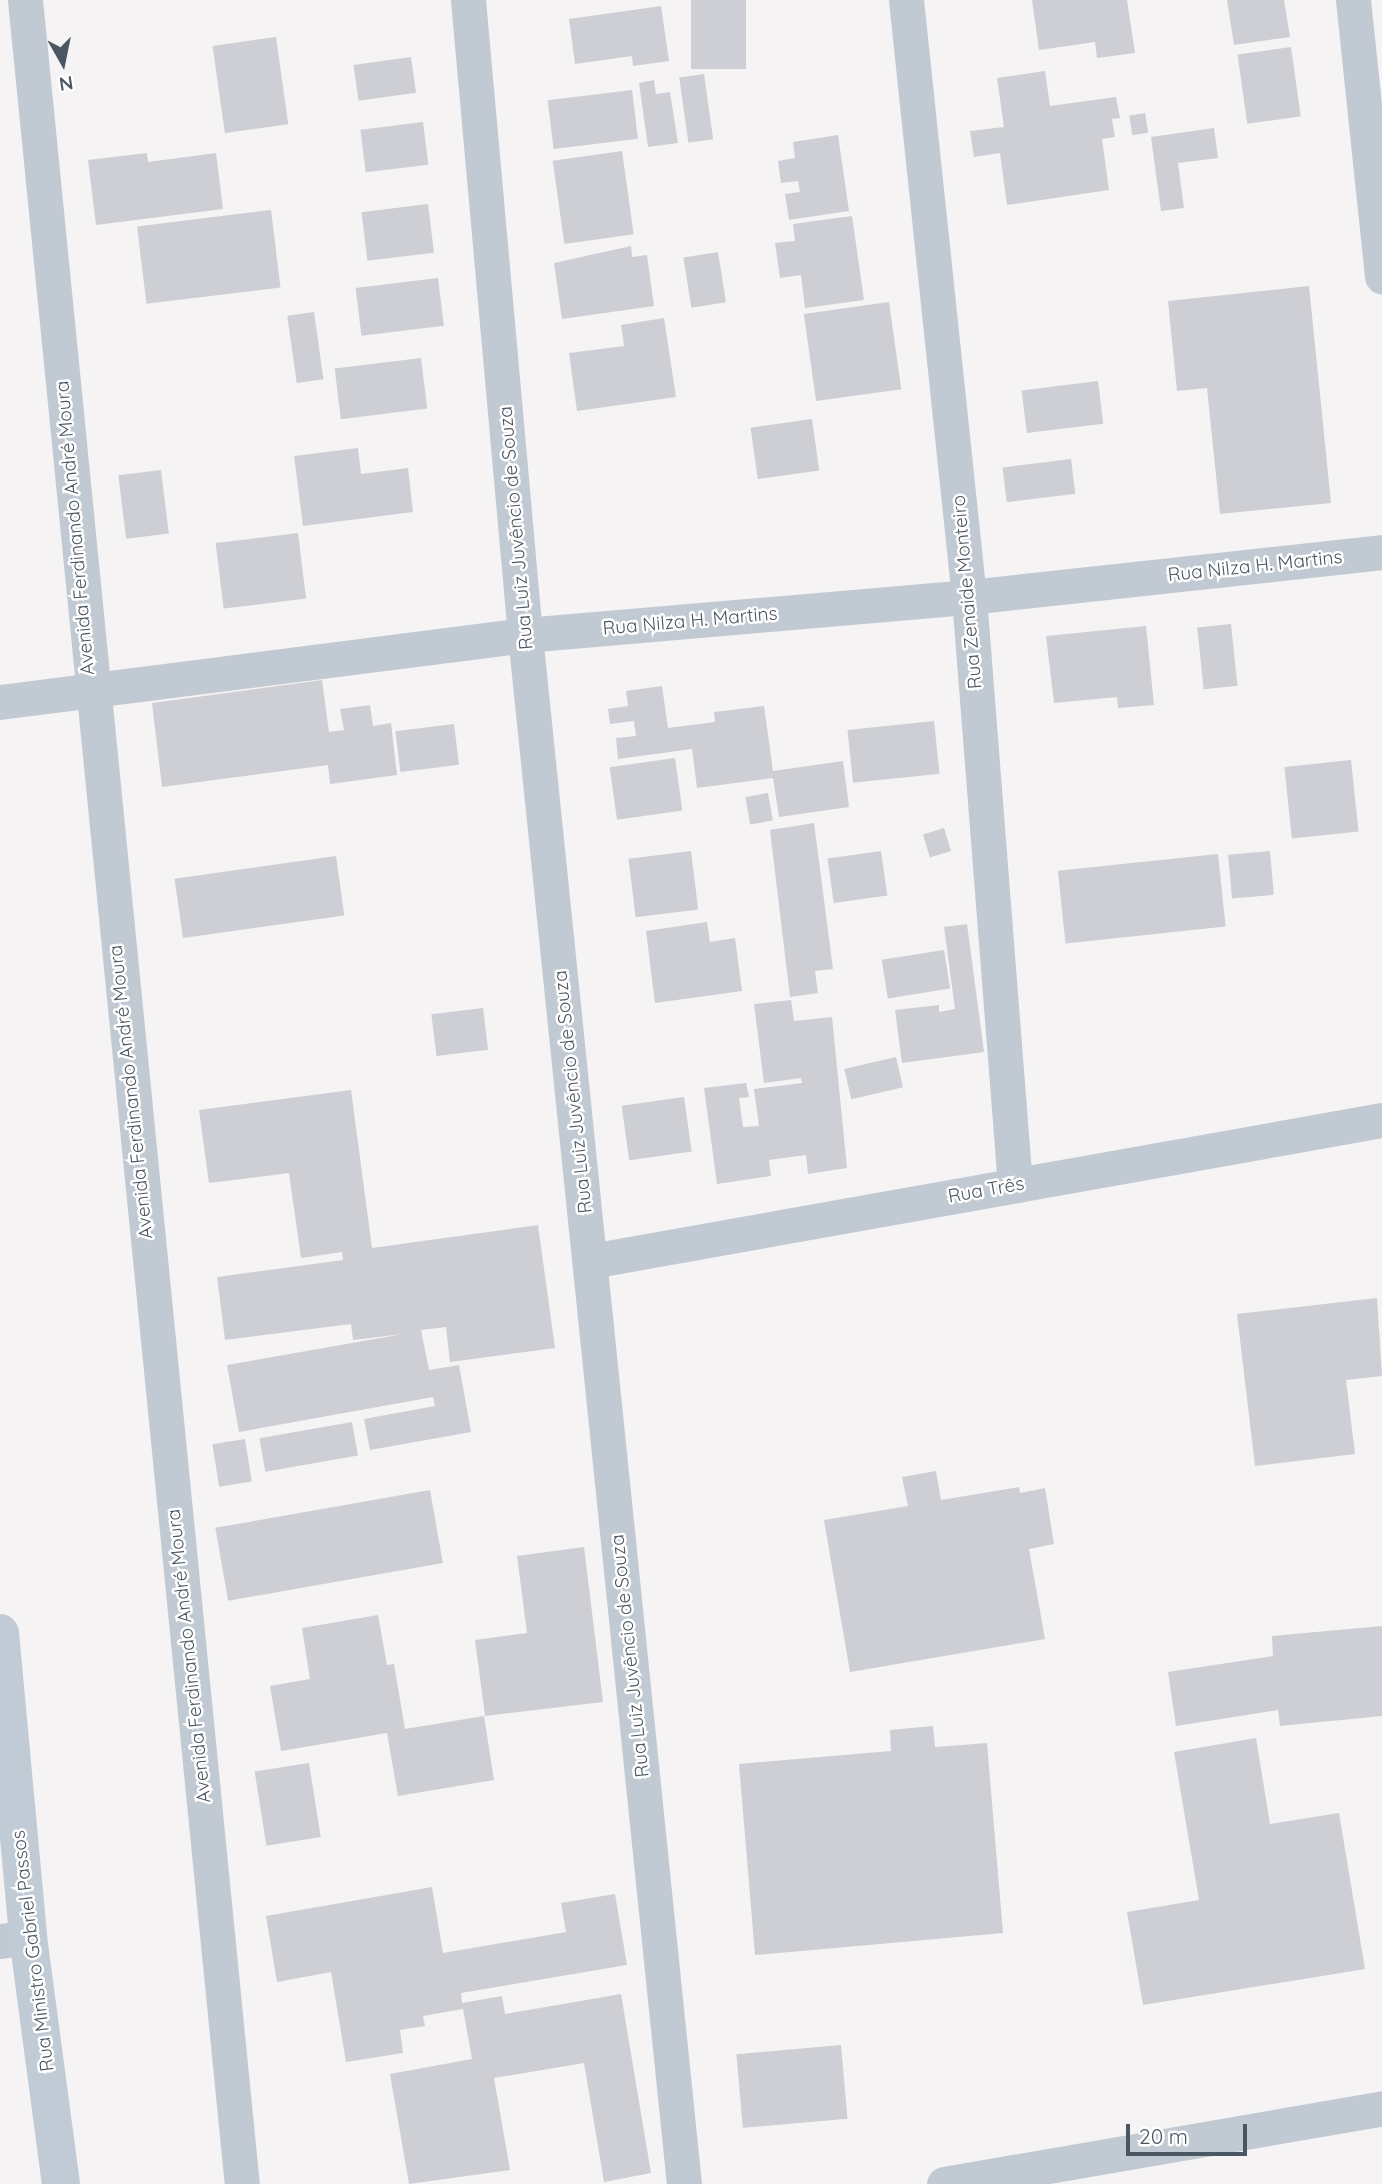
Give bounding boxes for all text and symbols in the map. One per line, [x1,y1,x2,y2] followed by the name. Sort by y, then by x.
[28,28,98,98] north arrow
[58,71,75,97] text: N
[51,380,99,676] street label: Avenida Ferdinando André Moura
[494,405,538,651] street label: Rua Luiz Juvêncio de Souza
[947,494,987,690] street label: Rua Zenaide Monteiro
[1167,545,1343,587] street label: Rua Nilza H. Martins
[602,602,778,640] street label: Rua Nilza H. Martins
[104,944,158,1240] street label: Avenida Ferdinando André Moura
[549,969,597,1215] street label: Rua Luiz Juvêncio de Souza
[946,1172,1026,1208] street label: Rua Três
[162,1508,216,1804] street label: Avenida Ferdinando André Moura
[606,1533,654,1779] street label: Rua Luiz Juvêncio de Souza
[7,1829,59,2073] street label: Rua Ministro Gabriel Passos
[1130,2110,1251,2154] scale bar
[1139,2123,1188,2149] text: 20 m

